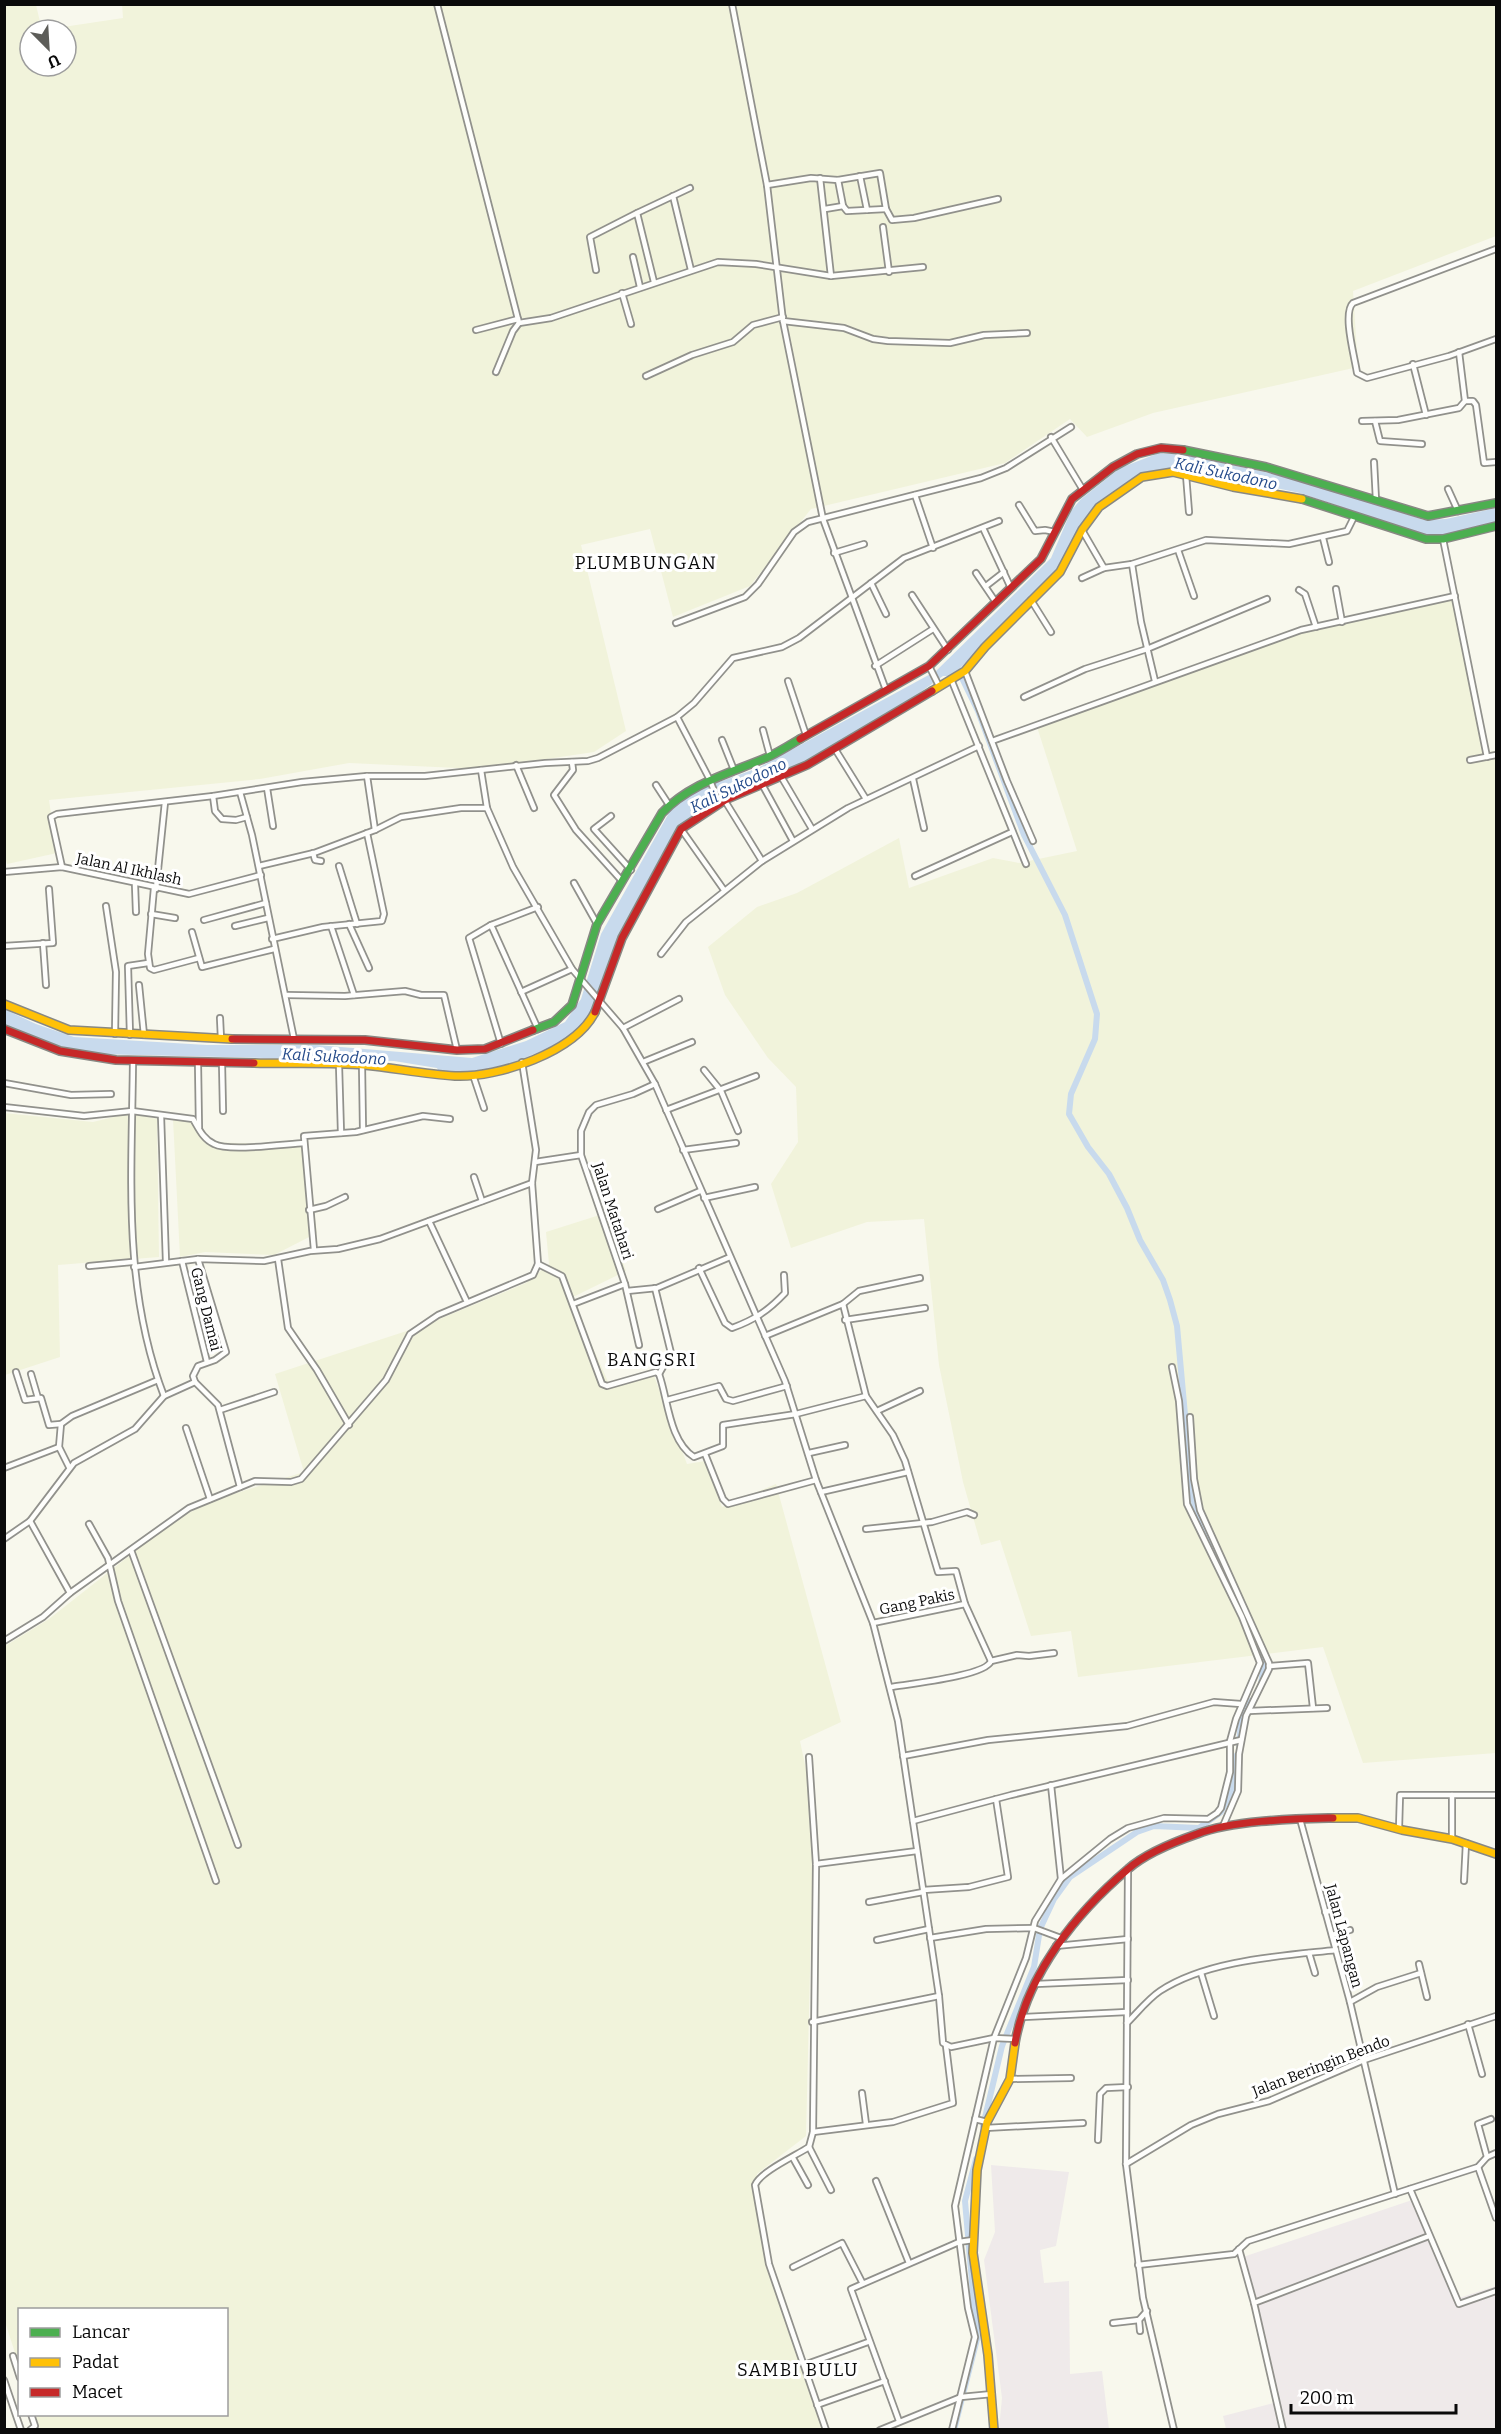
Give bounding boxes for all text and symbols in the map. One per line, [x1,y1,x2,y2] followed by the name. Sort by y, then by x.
[18,18,78,78] north arrow
[44,50,63,72] text: U
[1173,453,1279,494] water label: Kali Sukodono
[575,552,717,574] district label: PLUMBUNGAN
[687,754,790,817] water label: Kali Sukodono
[74,849,184,889] street label: Jalan Al Ikhlash
[281,1044,387,1069] water label: Kali Sukodono
[589,1159,637,1262] street label: Jalan Matahari
[187,1265,225,1353] street label: Gang Damai
[607,1349,697,1371] district label: BANGSRI
[878,1585,956,1619] street label: Gang Pakis
[1321,1881,1367,1990] street label: Jalan Lapangan
[1249,2032,1392,2101] street label: Jalan Beringin Bendo
[18,2308,228,2416] legend
[72,2321,130,2343] text: Lancar
[72,2351,119,2373] text: Padat
[737,2359,859,2381] district label: SAMBI BULU
[1291,2377,1456,2415] scale bar
[72,2381,123,2403] text: Macet
[1300,2387,1354,2409] text: 200 m

